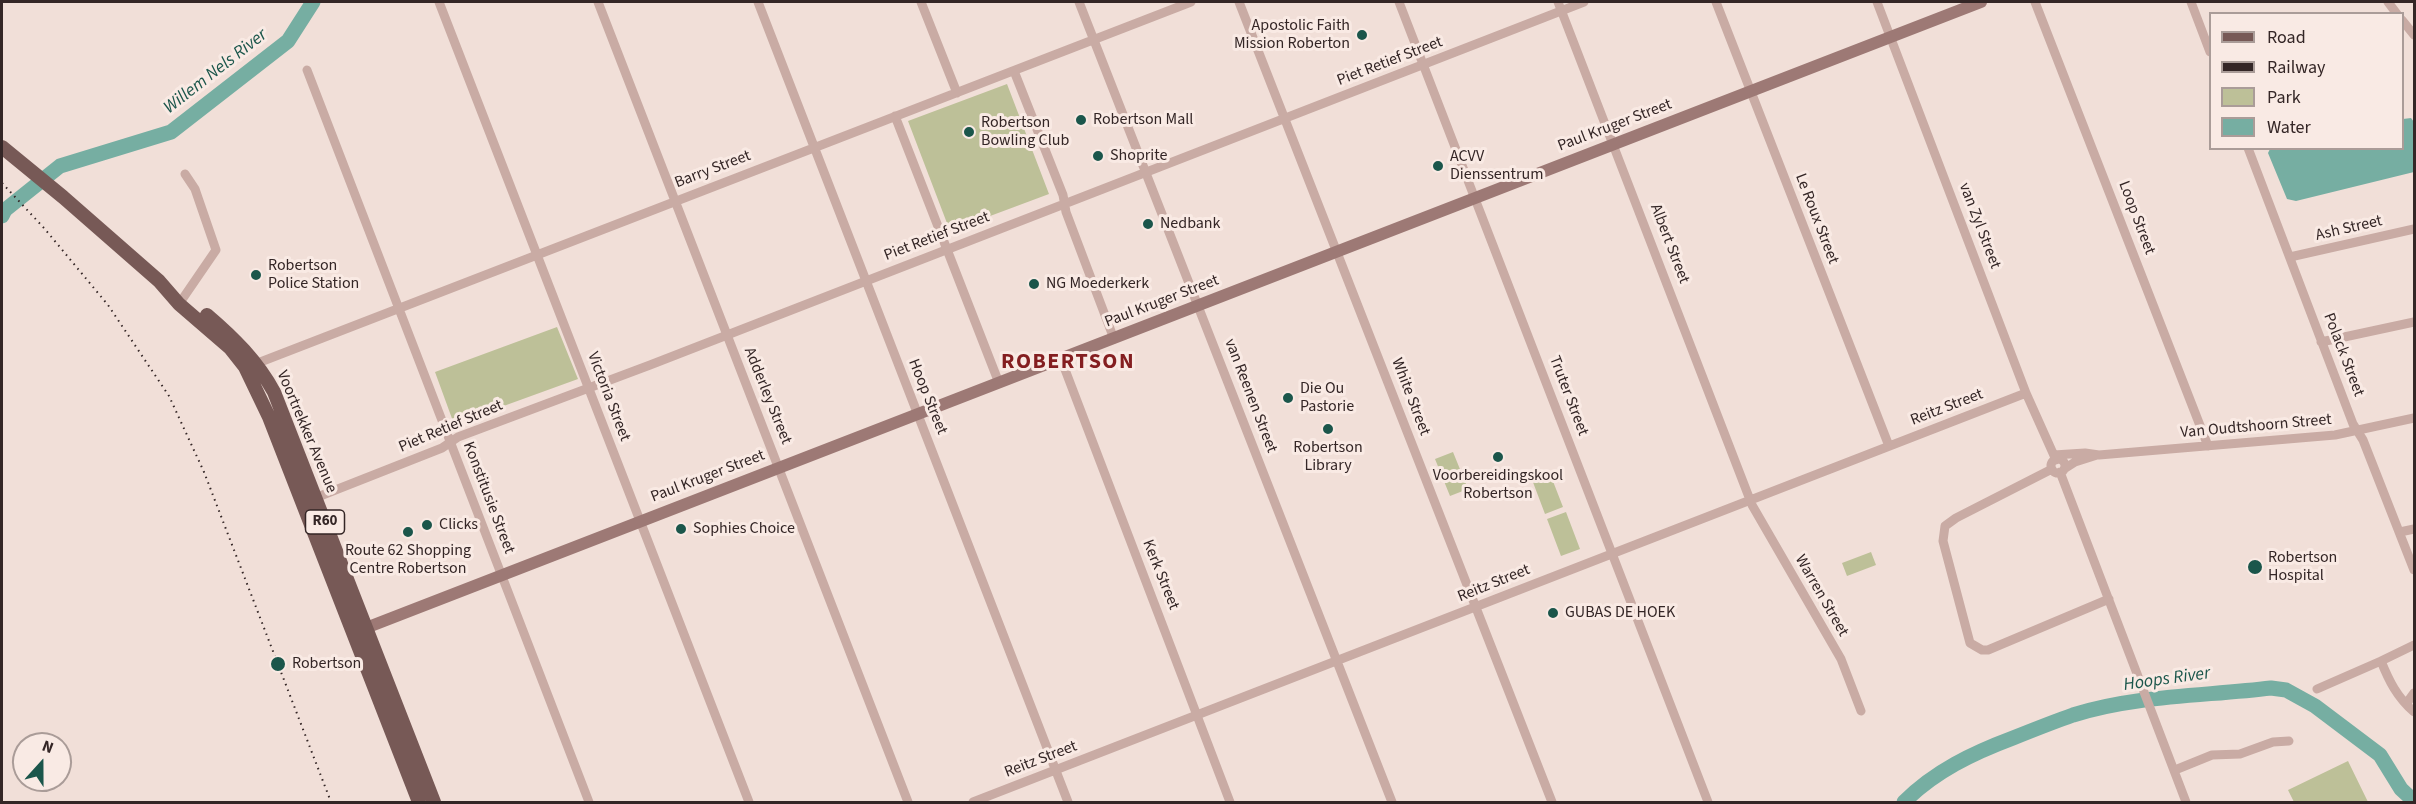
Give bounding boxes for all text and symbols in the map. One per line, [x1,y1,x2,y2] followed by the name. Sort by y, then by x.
[2209,12,2404,150] legend
[1234,16,1350,54] place label: Apostolic Faith Mission Roberton
[160,25,272,119] water label: Willem Nels River
[2267,25,2306,50] text: Road
[1355,28,1369,42] marker: Apostolic Faith Mission Roberton
[1335,33,1445,91] street label: Piet Retief Street
[2267,55,2326,80] text: Railway
[2267,85,2301,110] text: Park
[1555,95,1675,157] street label: Paul Kruger Street
[1093,110,1193,130] place label: Robertson Mall
[981,113,1069,151] place label: Robertson Bowling Club
[1074,113,1088,127] marker: Robertson Mall
[2267,115,2311,140] text: Water
[962,125,976,139] marker: Robertson Bowling Club
[1110,146,1167,166] place label: Shoprite
[672,147,754,193] street label: Barry Street
[1450,147,1543,185] place label: ACVV Dienssentrum
[1091,149,1105,163] marker: Shoprite
[1431,159,1445,173] marker: ACVV Dienssentrum
[1790,171,1842,267] street label: Le Roux Street
[2113,179,2159,257] street label: Loop Street
[1954,180,2004,272] street label: van Zyl Street
[1645,201,1693,287] street label: Albert Street
[882,208,992,266] street label: Piet Retief Street
[2314,212,2384,246] street label: Ash Street
[1160,214,1221,234] place label: Nedbank
[1141,217,1155,231] marker: Nedbank
[268,256,359,294] place label: Robertson Police Station
[249,268,263,282] marker: Robertson Police Station
[1102,271,1222,333] street label: Paul Kruger Street
[1046,274,1149,294] place label: NG Moederkerk
[1027,277,1041,291] marker: NG Moederkerk
[2318,310,2368,400] street label: Polack Street
[1219,336,1281,456] street label: van Reenen Street
[739,345,795,447] street label: Adderley Street
[582,350,634,444] street label: Victoria Street
[1001,350,1135,376] district label: ROBERTSON
[1544,353,1592,439] street label: Truter Street
[1386,355,1434,439] street label: White Street
[903,356,951,438] street label: Hoop Street
[272,368,340,496] street label: Voortrekker Avenue
[1300,379,1354,417] place label: Die Ou Pastorie
[1908,385,1986,431] street label: Reitz Street
[1281,391,1295,405] marker: Die Ou Pastorie
[396,396,506,458] street label: Piet Retief Street
[2180,411,2332,443] street label: Van Oudtshoorn Street
[1321,422,1335,436] marker: Robertson Library
[1293,438,1363,476] place label: Robertson Library
[458,439,518,557] street label: Konstitusie Street
[648,446,768,508] street label: Paul Kruger Street
[1491,450,1505,464] marker: Voorbereidingskool Robertson
[1433,466,1563,504] place label: Voorbereidingskool Robertson
[306,510,344,534] road number: R60
[439,515,478,535] place label: Clicks
[420,518,434,532] marker: Clicks
[693,519,795,539] place label: Sophies Choice
[674,522,688,536] marker: Sophies Choice
[401,525,415,539] marker: Route 62 Shopping Centre Robertson
[1137,537,1183,613] street label: Kerk Street
[345,541,471,579] place label: Route 62 Shopping Centre Robertson
[2268,548,2337,586] place label: Robertson Hospital
[1790,552,1852,640] street label: Warren Street
[2246,558,2264,576] marker: Robertson Hospital
[1455,561,1533,607] street label: Reitz Street
[1565,603,1675,623] place label: GUBAS DE HOEK
[1546,606,1560,620] marker: GUBAS DE HOEK
[292,654,361,674] place label: Robertson
[269,655,287,673] marker: Robertson
[2122,663,2212,697] water label: Hoops River
[12,732,72,792] north arrow
[39,735,57,759] text: N
[1002,737,1080,783] street label: Reitz Street

